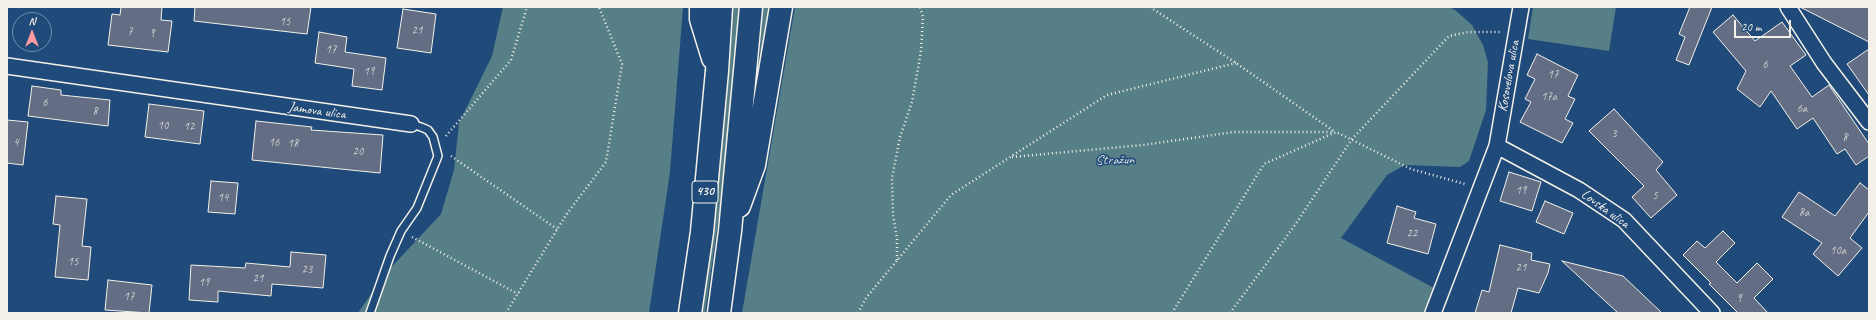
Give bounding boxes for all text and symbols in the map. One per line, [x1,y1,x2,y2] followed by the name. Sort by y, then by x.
[12,12,52,52] north arrow
[1736,12,1793,38] scale bar
[29,14,35,28] text: N
[280,15,290,29] house number: 15
[1741,19,1761,35] text: 20 m
[412,24,422,38] house number: 21
[127,25,133,39] house number: 7
[149,27,155,41] house number: 9
[1494,39,1524,113] street label: Kosovelova ulica
[326,43,336,57] house number: 17
[1762,58,1768,72] house number: 6
[364,65,374,79] house number: 19
[1548,68,1558,82] house number: 17
[1541,90,1557,104] house number: 17a
[42,96,48,110] house number: 6
[287,99,347,123] street label: Jamova ulica
[1797,102,1807,116] house number: 6a
[92,105,98,119] house number: 8
[158,119,168,133] house number: 10
[184,120,194,134] house number: 12
[1611,127,1617,141] house number: 3
[1842,131,1848,145] house number: 8
[13,136,19,150] house number: 4
[269,136,279,150] house number: 16
[288,137,298,151] house number: 18
[353,145,363,159] house number: 20
[1096,152,1134,168] park label: Stražun
[692,181,718,203] road number: 430
[1516,184,1526,198] house number: 19
[1578,186,1632,232] street label: Lovska ulica
[1652,189,1658,203] house number: 5
[218,191,228,205] house number: 14
[1799,206,1809,220] house number: 8a
[1407,227,1417,241] house number: 22
[1830,244,1846,258] house number: 10a
[68,255,78,269] house number: 15
[1516,261,1526,275] house number: 21
[302,263,312,277] house number: 23
[253,272,263,286] house number: 21
[199,276,209,290] house number: 19
[124,290,134,304] house number: 17
[1736,292,1742,306] house number: 9

